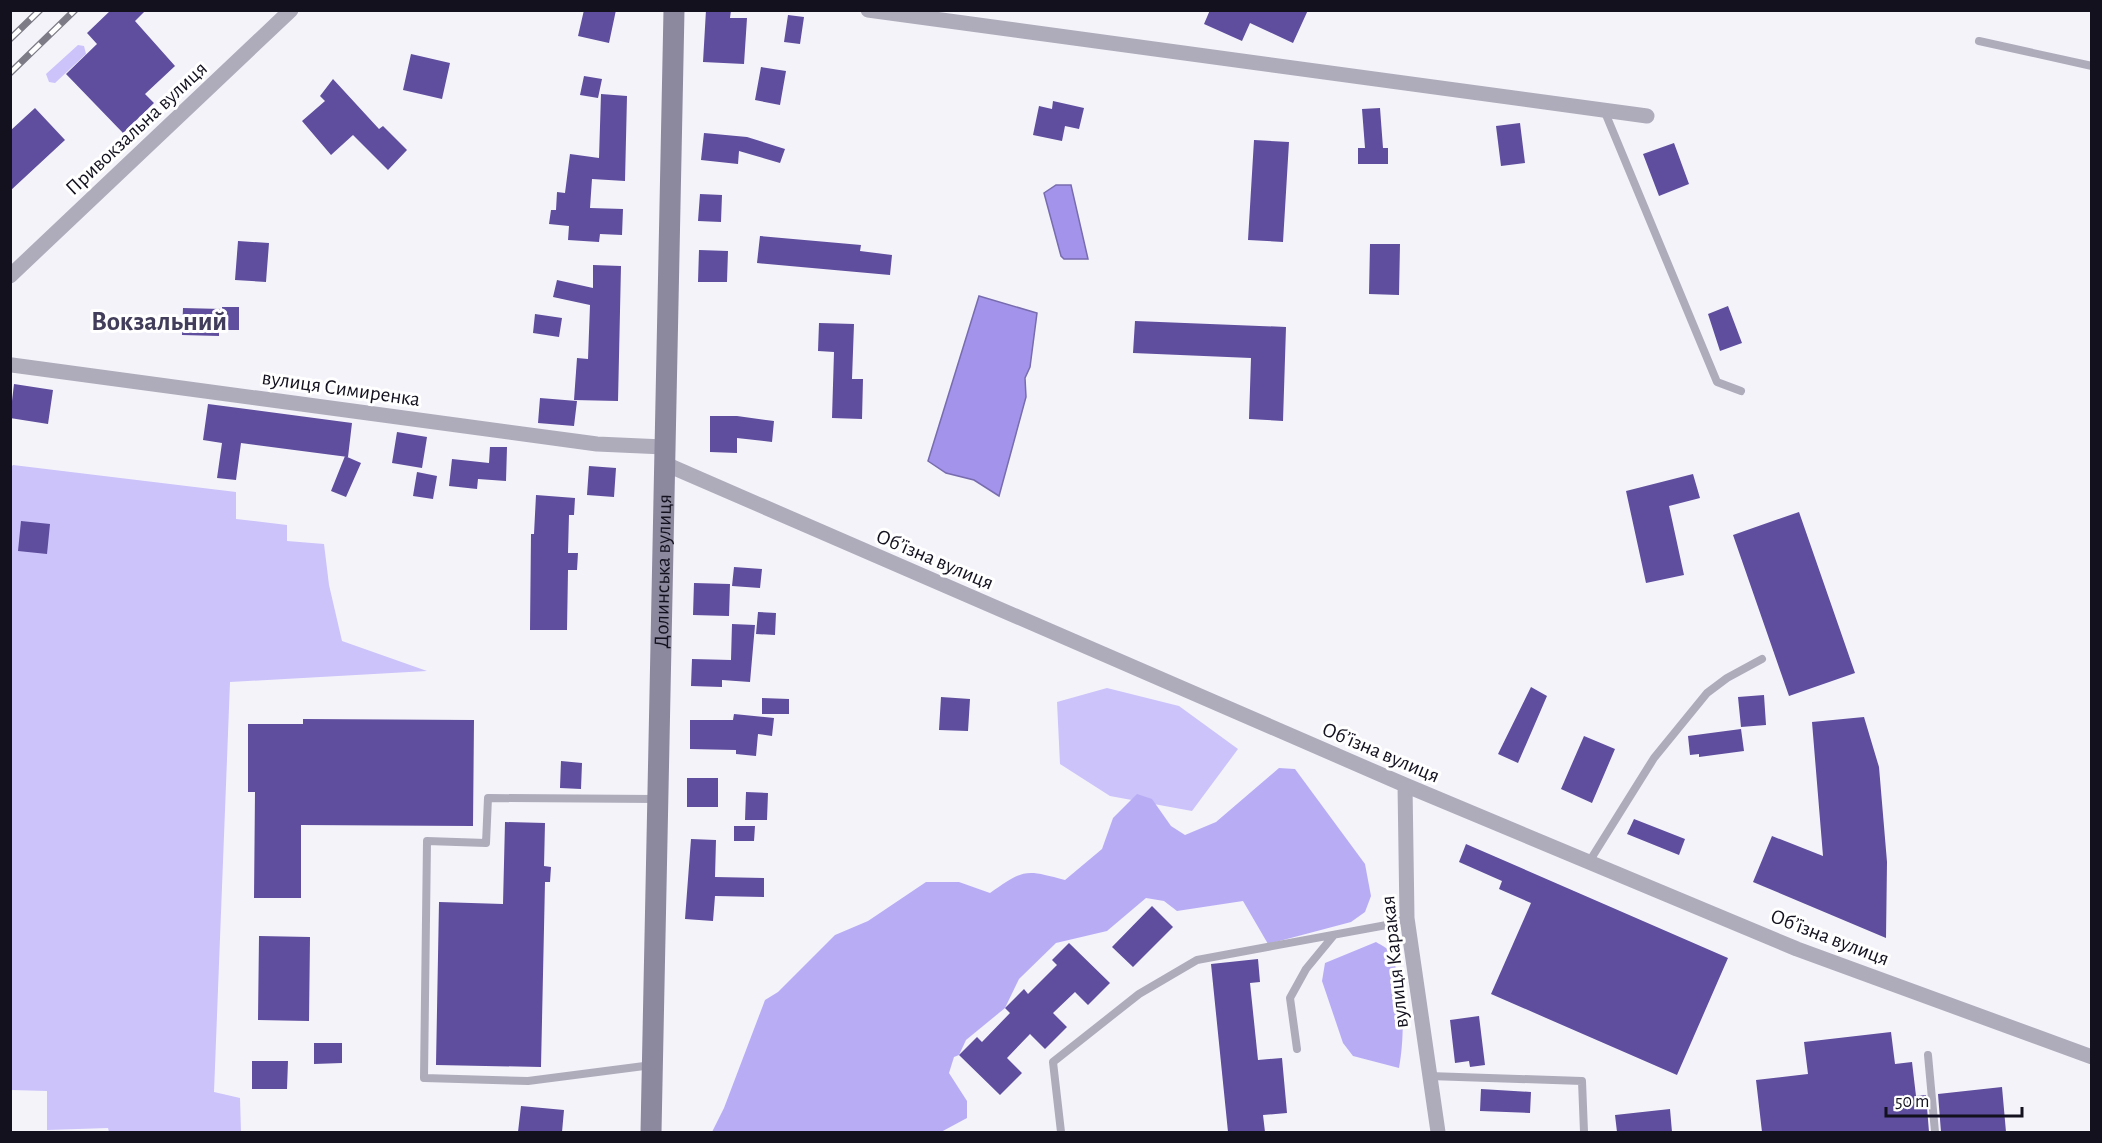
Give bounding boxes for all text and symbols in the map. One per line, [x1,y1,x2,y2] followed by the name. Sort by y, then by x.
[62,58,211,199] street label: Привокзальна вулиця
[91,308,227,335] district label: Вокзальний
[261,367,422,410] street label: вулиця Симиренка
[651,494,675,649] street label: Долинська вулиця
[873,525,997,594] street label: Обʼїзна вулиця
[1319,718,1443,787] street label: Обʼїзна вулиця
[1377,895,1412,1029] street label: вулиця Каракая
[1768,905,1892,970] street label: Обʼїзна вулиця
[1886,1080,2022,1118] scale bar
[1895,1093,1929,1111] text: 50 m

